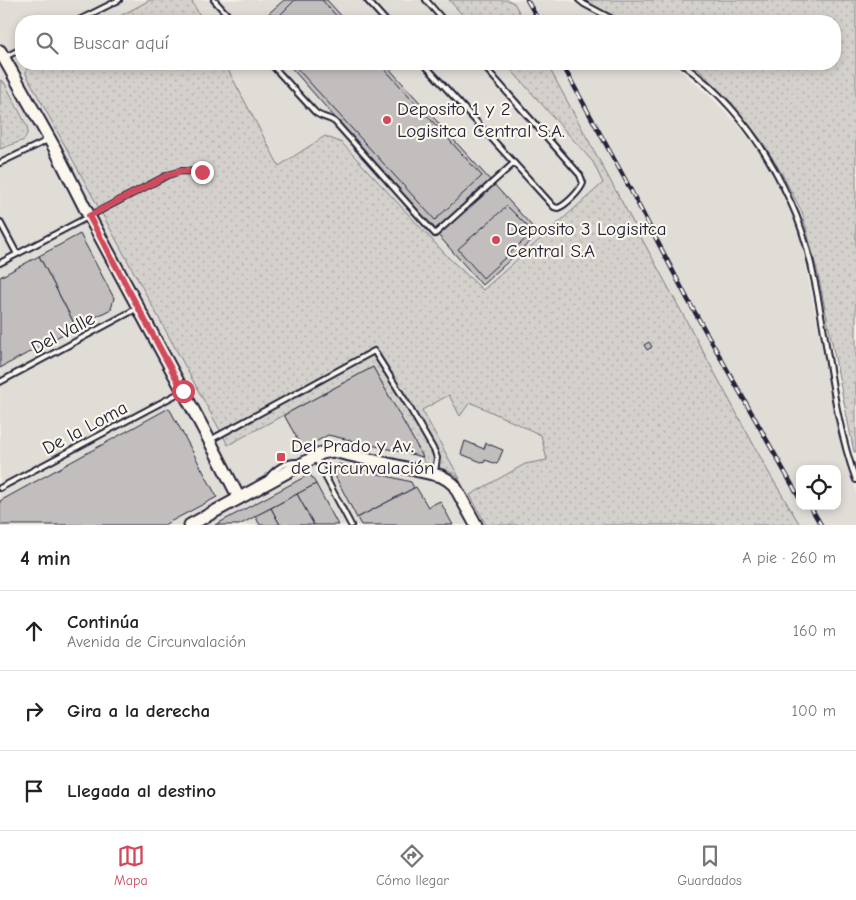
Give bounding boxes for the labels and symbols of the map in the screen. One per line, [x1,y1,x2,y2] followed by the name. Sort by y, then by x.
[397,98,565,142] place label: Deposito 1 y 2 Logisitca Central S.A.
[381,114,393,126] marker: Deposito 1 y 2 Logisitca Central S.A.
[191,161,214,184] route end
[506,218,667,262] place label: Deposito 3 Logisitca Central S.A
[490,234,502,246] marker: Deposito 3 Logisitca Central S.A
[27,307,99,359] street label: Del Valle
[172,380,195,403] route start
[39,396,131,460] street label: De la Loma
[291,435,435,479] place label: Del Prado y Av. de Circunvalación
[275,451,287,463] marker: Del Prado y Av. de Circunvalación

